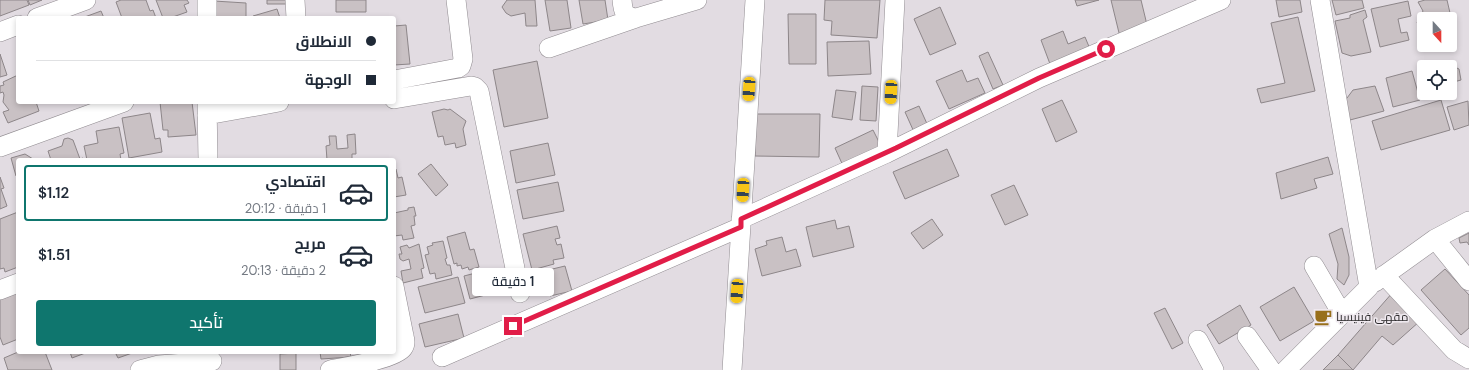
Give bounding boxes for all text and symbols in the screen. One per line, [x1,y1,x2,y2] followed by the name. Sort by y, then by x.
[1417,12,1457,52] north arrow
[1417,12,1457,100] map controls
[296,32,352,52] text: الانطلاق
[1097,40,1115,58] route start
[1417,60,1457,100] button: locate
[305,70,352,90] text: الوجهة
[742,77,756,101] car
[884,80,898,104] car
[266,172,326,192] text: اقتصادي
[338,175,374,211] icon: car
[736,178,750,202] car
[38,183,69,203] text: $1.12
[245,200,326,217] text: 1 دقيقة · 20:12
[294,234,326,254] text: مريح
[338,237,374,273] icon: car
[38,245,70,265] text: $1.51
[241,262,326,279] text: 2 دقيقة · 20:13
[472,268,554,296] callout: 1 دقيقة
[492,273,534,290] text: 1 دقيقة
[730,279,744,303] car
[36,300,376,346] button: تأكيد
[1313,307,1333,327] cafe icon: مقهى فينيسيا
[1336,309,1408,325] place label: مقهى فينيسيا
[504,317,522,335] route end

